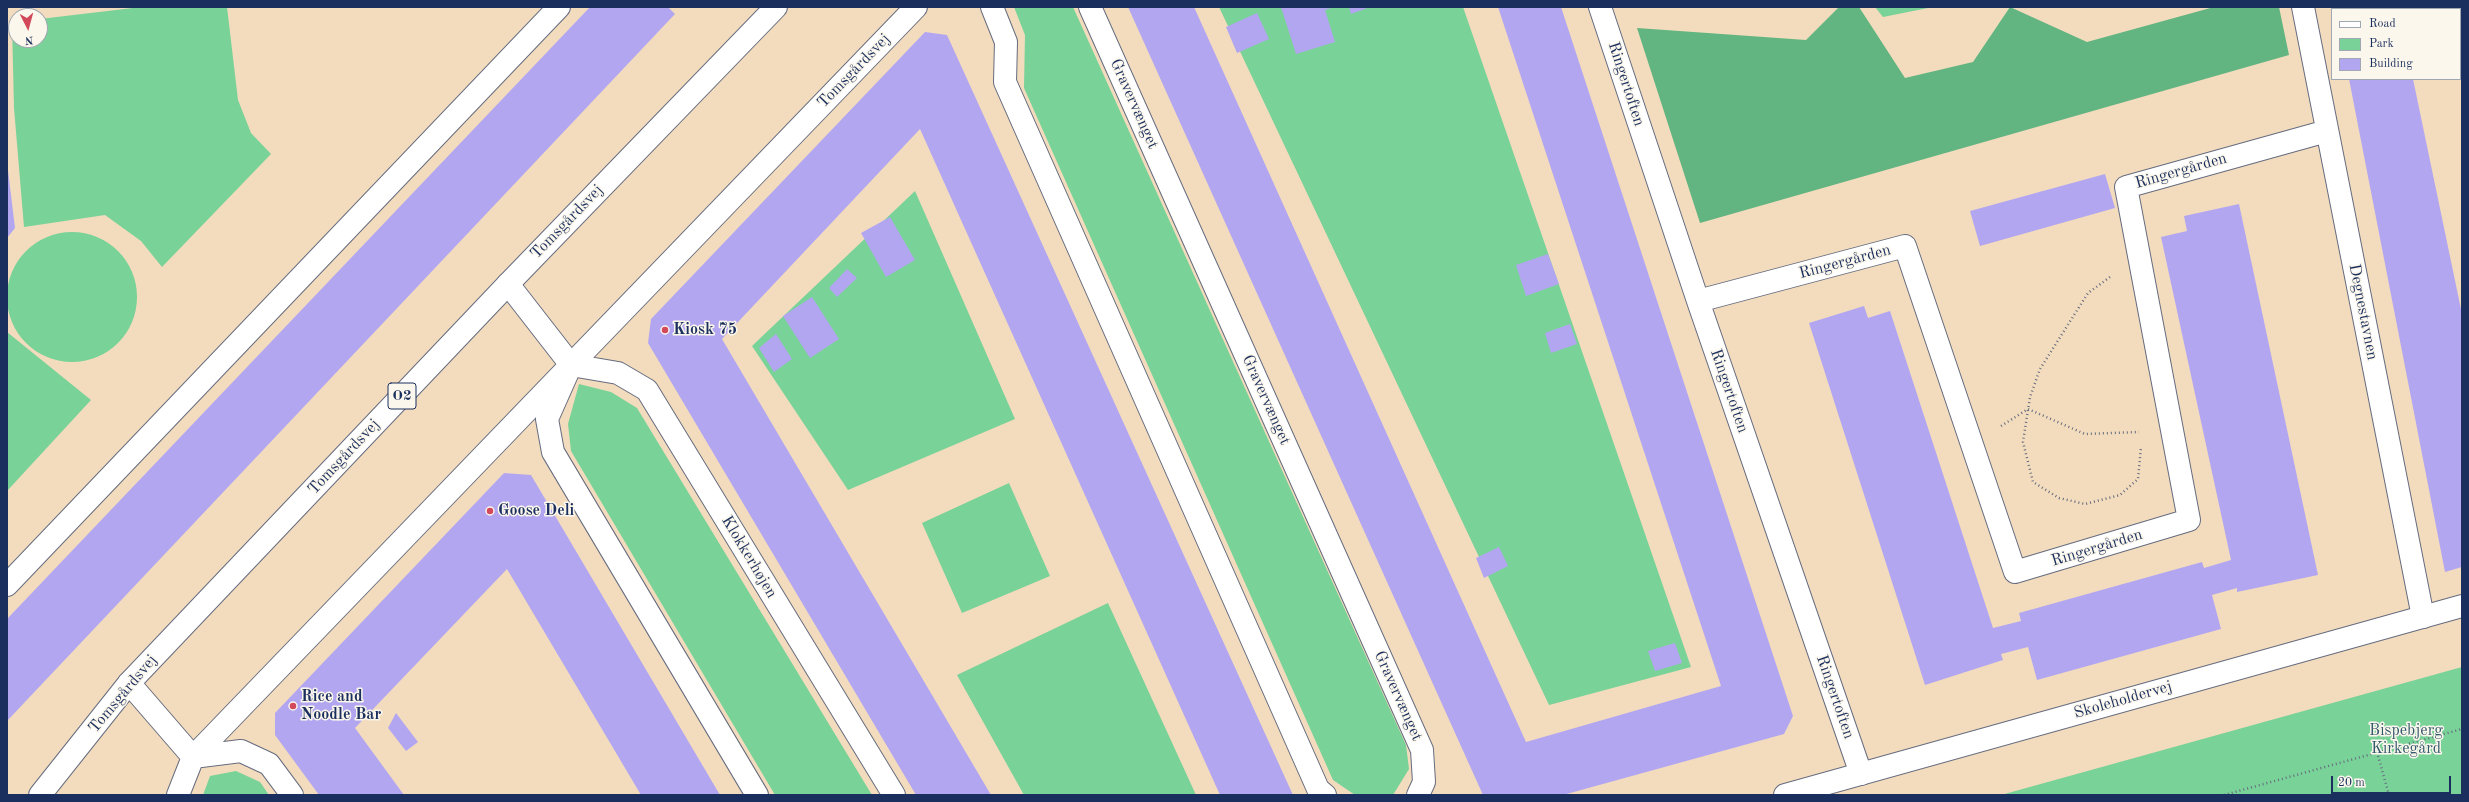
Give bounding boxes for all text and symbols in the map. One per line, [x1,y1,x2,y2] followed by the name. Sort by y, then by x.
[8,8,48,48] north arrow
[2331,8,2461,80] legend
[2369,18,2396,30] text: Road
[814,30,894,112] street label: Tomsgårdsvej
[24,34,34,45] text: N
[2369,38,2394,50] text: Park
[1603,39,1649,129] street label: Ringertoften
[1106,56,1162,152] street label: Gravervænget
[2369,58,2413,70] text: Building
[2133,149,2229,193] street label: Ringergården
[527,181,607,263] street label: Tomsgårdsvej
[1797,241,1893,283] street label: Ringergården
[2344,262,2382,362] street label: Degnestavnen
[673,320,737,340] place label: Kiosk 75
[660,325,670,335] marker: Kiosk 75
[1706,347,1752,435] street label: Ringertoften
[1238,352,1294,448] street label: Gravervænget
[388,383,416,409] road number: O2
[304,415,384,499] street label: Tomsgårdsvej
[498,501,574,521] place label: Goose Deli
[485,506,495,516] marker: Goose Deli
[717,512,781,602] street label: Klokkerhøjen
[2049,525,2145,571] street label: Ringergården
[1370,648,1426,744] street label: Gravervænget
[85,651,161,737] street label: Tomsgårdsvej
[1812,653,1858,741] street label: Ringertoften
[2072,677,2174,723] street label: Skoleholdervej
[301,687,381,725] place label: Rice and Noodle Bar
[288,701,298,711] marker: Rice and Noodle Bar
[2369,721,2443,759] park label: Bispebjerg Kirkegård
[2333,768,2453,794] scale bar
[2338,777,2365,789] text: 20 m

